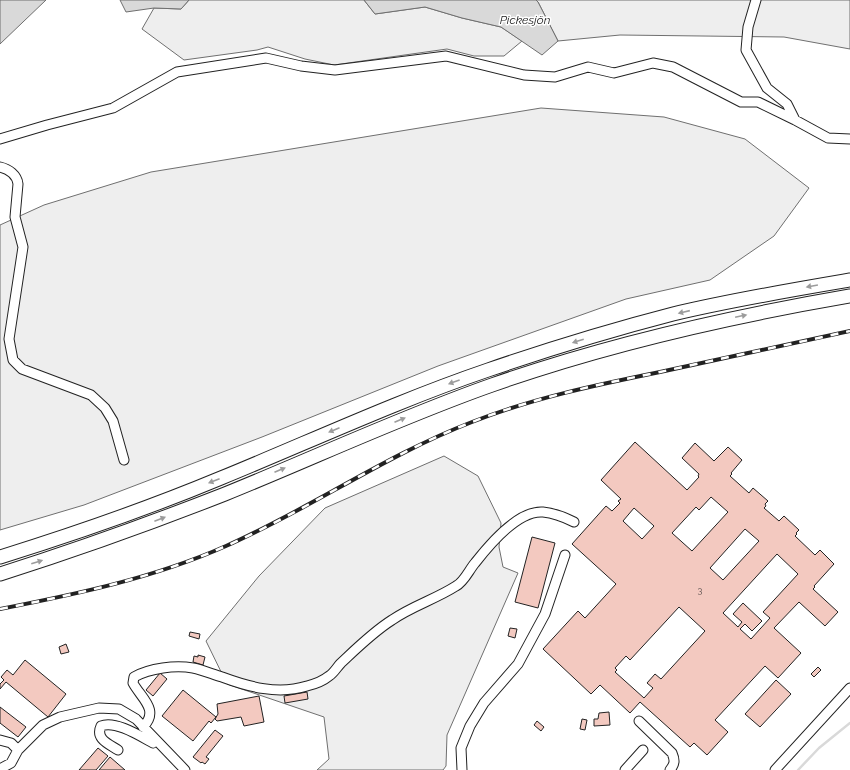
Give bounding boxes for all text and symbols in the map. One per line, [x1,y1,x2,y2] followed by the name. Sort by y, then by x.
[500,13,551,27] water label: Pickesjön
[805,284,818,290] one-way arrow
[678,309,690,315] one-way arrow
[734,313,747,319] one-way arrow
[571,338,583,344] one-way arrow
[448,379,460,385] one-way arrow
[395,417,407,423] one-way arrow
[327,428,339,434] one-way arrow
[275,467,287,473] one-way arrow
[208,478,220,484] one-way arrow
[154,516,166,522] one-way arrow
[32,559,44,565] one-way arrow
[698,585,703,595] house number: 3

